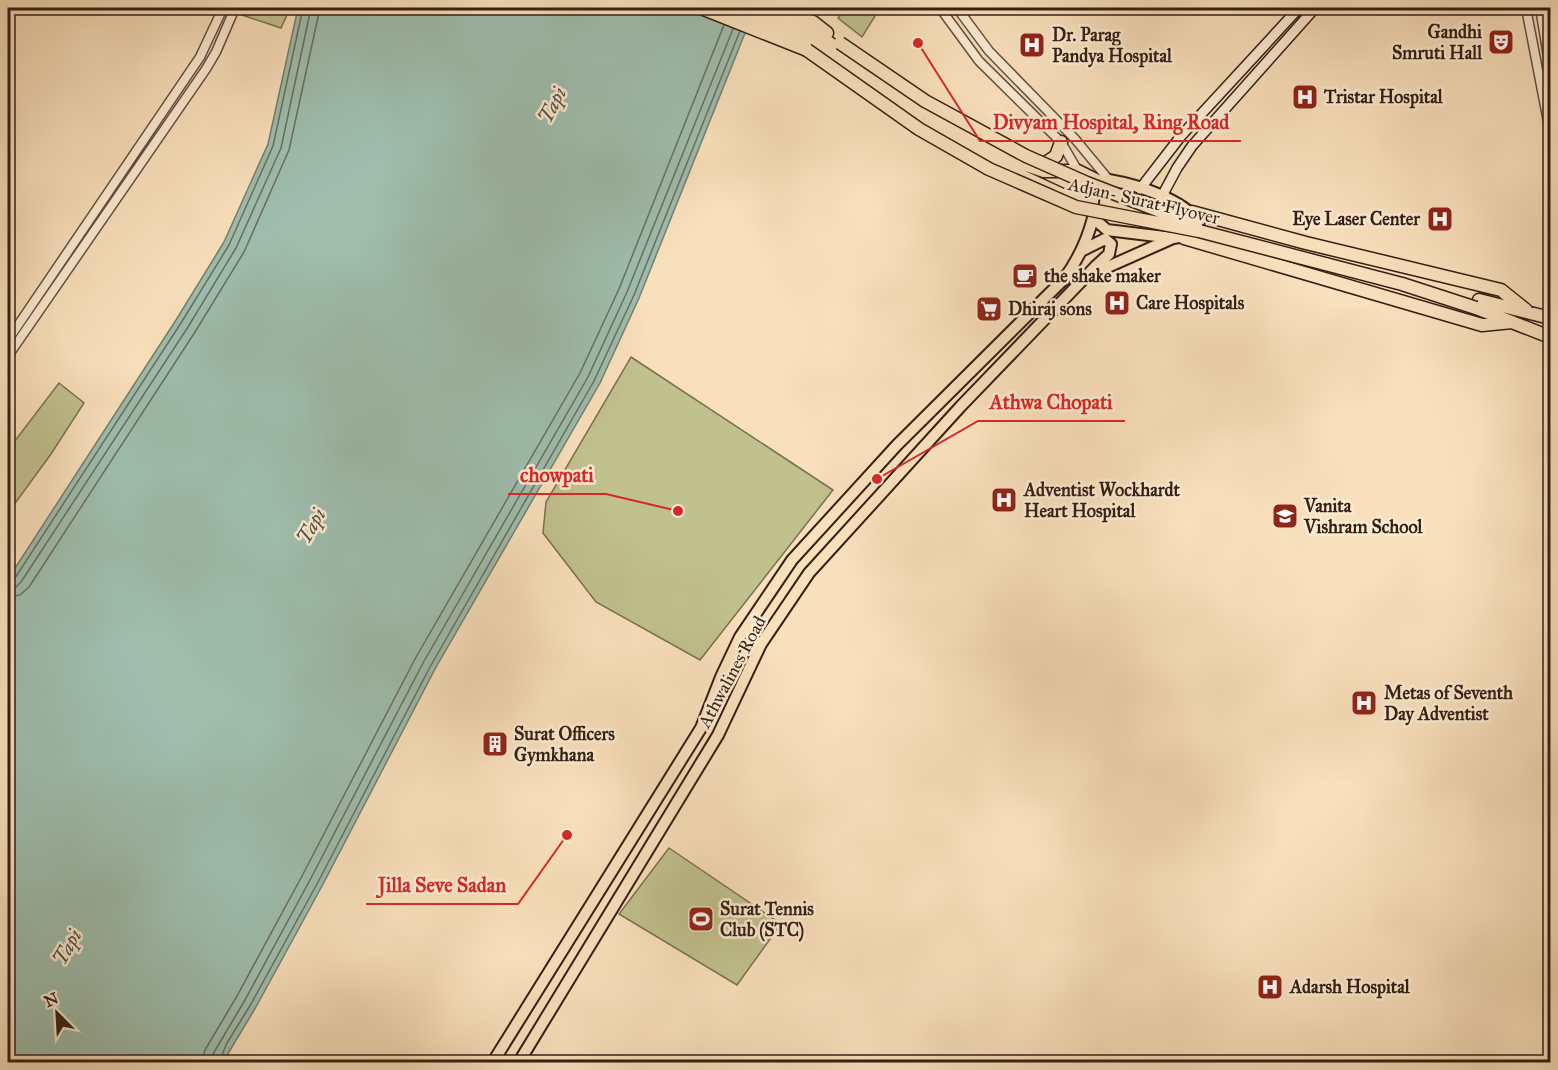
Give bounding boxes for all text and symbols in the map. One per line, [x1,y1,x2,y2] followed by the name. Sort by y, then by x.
[1392,21,1483,64] place label: Gandhi Smruti Hall
[1052,24,1173,68] place label: Dr. Parag Pandya Hospital
[1486,27,1516,57] theatre icon: Gandhi Smruti Hall
[1017,30,1047,60] hospital icon: Dr. Parag Pandya Hospital
[1290,82,1320,112] hospital icon: Tristar Hospital
[533,83,572,127] water label: Tapi
[1323,86,1444,109] place label: Tristar Hospital
[980,103,1241,141] callout: Divyam Hospital, Ring Road
[993,110,1230,135] text: Divyam Hospital, Ring Road
[1065,173,1222,229] street label: Adjan- Surat Flyover
[1425,204,1455,234] hospital icon: Eye Laser Center
[1292,208,1421,231] place label: Eye Laser Center
[1010,261,1040,291] cafe icon: the shake maker
[1043,265,1162,287] place label: the shake maker
[1102,288,1132,318] hospital icon: Care Hospitals
[1136,292,1245,315] place label: Care Hospitals
[974,294,1004,324] supermarket icon: Dhiraj sons
[1008,298,1092,321] place label: Dhiraj sons
[978,383,1125,421] callout: Athwa Chopati
[987,390,1113,415] text: Athwa Chopati
[508,456,606,494] callout: chowpati
[520,463,594,488] text: chowpati
[1023,479,1180,523] place label: Adventist Wockhardt Heart Hospital
[989,485,1019,515] hospital icon: Adventist Wockhardt Heart Hospital
[1303,495,1424,538] place label: Vanita Vishram School
[1270,501,1300,531] school or university icon: Vanita Vishram School
[291,504,332,549] water label: Tapi
[693,612,771,733] street label: Athwalines Road
[1384,682,1514,726] place label: Metas of Seventh Day Adventist
[1349,688,1379,718] hospital icon: Metas of Seventh Day Adventist
[514,723,615,767] place label: Surat Officers Gymkhana
[480,729,510,759] building icon: Surat Officers Gymkhana
[366,866,518,904] callout: Jilla Seve Sadan
[375,873,506,899] text: Jilla Seve Sadan
[720,898,814,942] place label: Surat Tennis Club (STC)
[686,904,716,934] sports icon: Surat Tennis Club (STC)
[47,925,88,970] water label: Tapi
[1255,972,1285,1002] hospital icon: Adarsh Hospital
[1289,976,1411,999] place label: Adarsh Hospital
[27,983,87,1043] north arrow
[41,988,62,1011] text: N

